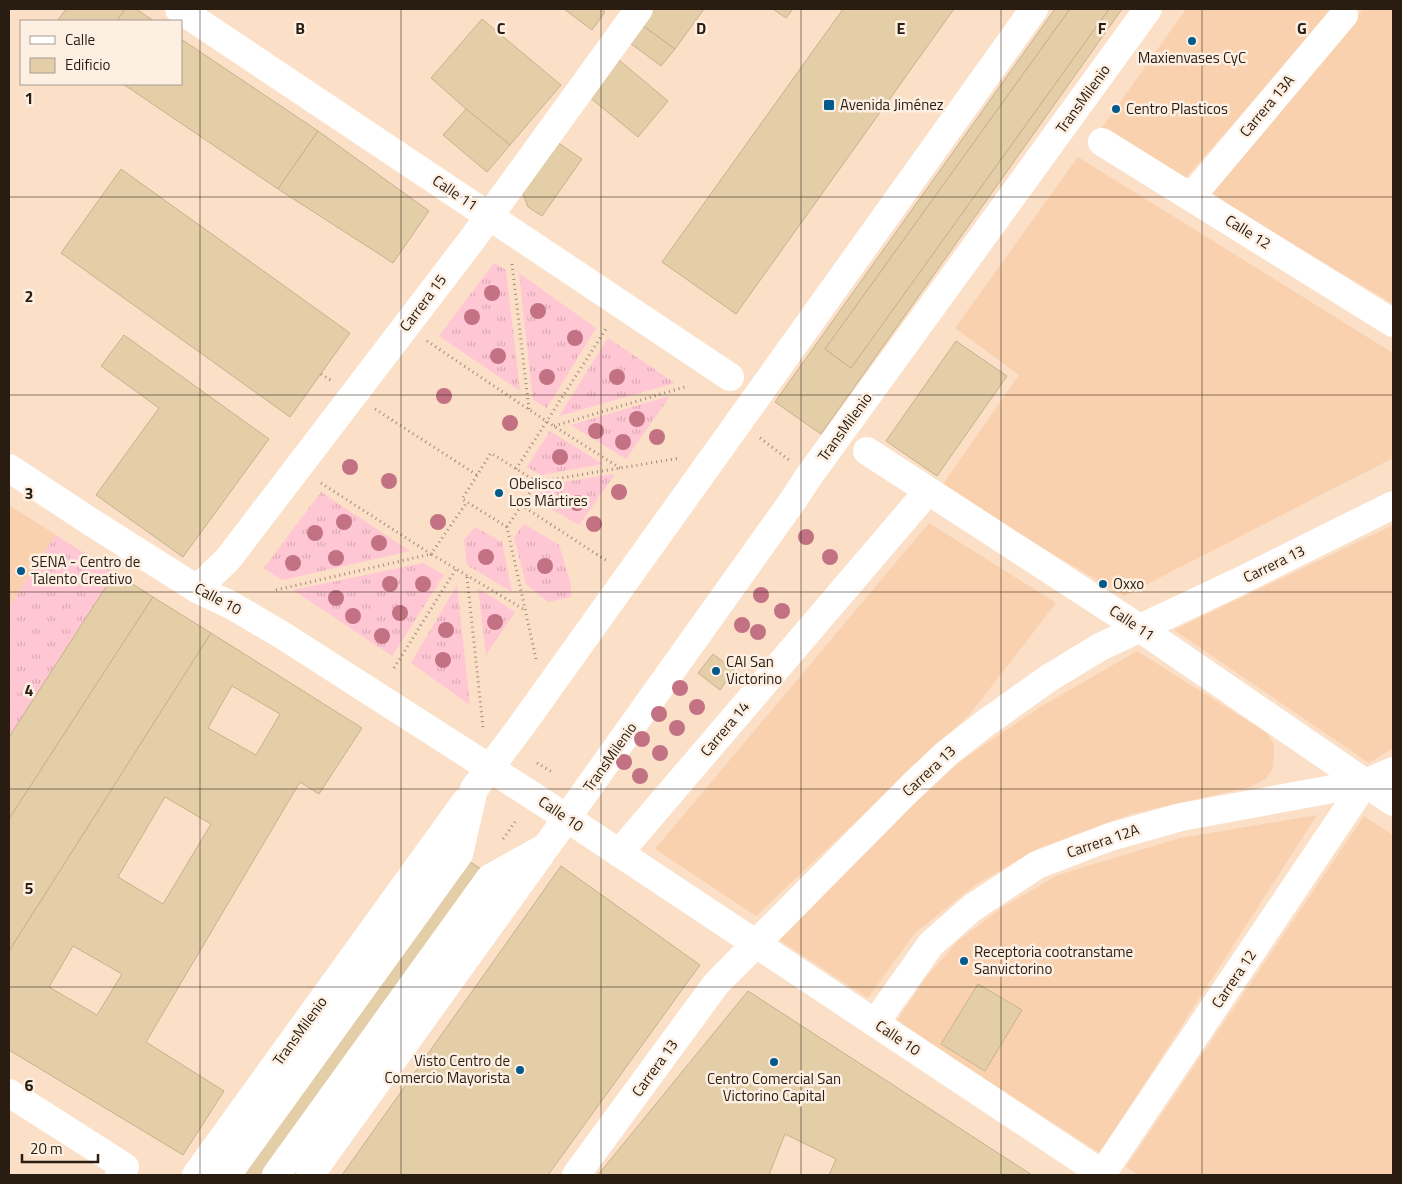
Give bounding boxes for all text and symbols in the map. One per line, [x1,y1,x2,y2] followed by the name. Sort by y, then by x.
[295,16,305,40] text: B
[497,16,506,40] text: C
[696,16,706,40] text: D
[897,16,906,40] text: E
[1098,16,1107,40] text: F
[1297,16,1307,40] text: G
[20,20,182,85] legend
[65,28,95,51] text: Calle
[1186,35,1198,47] marker: Maxienvases CyC
[1138,46,1246,69] place label: Maxienvases CyC
[65,53,110,76] text: Edificio
[1050,59,1116,138] street label: TransMilenio
[1234,69,1300,142] street label: Carrera 13A
[25,86,33,110] text: 1
[840,93,944,116] place label: Avenida Jiménez
[1126,97,1228,120] place label: Centro Plasticos
[822,98,836,112] marker: Avenida Jiménez
[1110,103,1122,115] marker: Centro Plasticos
[428,169,483,216] street label: Calle 11
[1221,209,1276,255] street label: Calle 12
[393,269,452,336] street label: Carrera 15
[25,284,33,308] text: 2
[812,387,878,466] street label: TransMilenio
[509,472,588,512] place label: Obelisco Los Mártires
[25,481,33,505] text: 3
[493,487,505,499] marker: Obelisco Los Mártires
[1239,539,1309,588] street label: Carrera 13
[31,550,140,590] place label: SENA - Centro de Talento Creativo
[15,565,27,577] marker: SENA - Centro de Talento Creativo
[1113,572,1144,595] place label: Oxxo
[191,577,246,621] street label: Calle 10
[1097,578,1109,590] marker: Oxxo
[1105,599,1160,646] street label: Calle 11
[726,650,782,690] place label: CAI San Victorino
[710,665,722,677] marker: CAI San Victorino
[25,678,34,702] text: 4
[695,696,755,761] street label: Carrera 14
[577,717,642,796] street label: TransMilenio
[897,740,961,802] street label: Carrera 13
[534,790,589,837] street label: Calle 10
[1064,817,1142,864] street label: Carrera 12A
[25,876,34,900] text: 5
[974,940,1133,980] place label: Receptoria cootranstame Sanvictorino
[1206,945,1262,1013] street label: Carrera 12
[958,955,970,967] marker: Receptoria cootranstame Sanvictorino
[267,991,333,1070] street label: TransMilenio
[871,1014,926,1061] street label: Calle 10
[626,1034,683,1101] street label: Carrera 13
[385,1049,510,1089] place label: Visto Centro de Comercio Mayorista
[768,1056,780,1068] marker: Centro Comercial San Victorino Capital
[514,1064,526,1076] marker: Visto Centro de Comercio Mayorista
[707,1067,841,1107] place label: Centro Comercial San Victorino Capital
[25,1073,34,1097] text: 6
[22,1132,99,1164] scale bar
[30,1137,63,1160] text: 20 m

